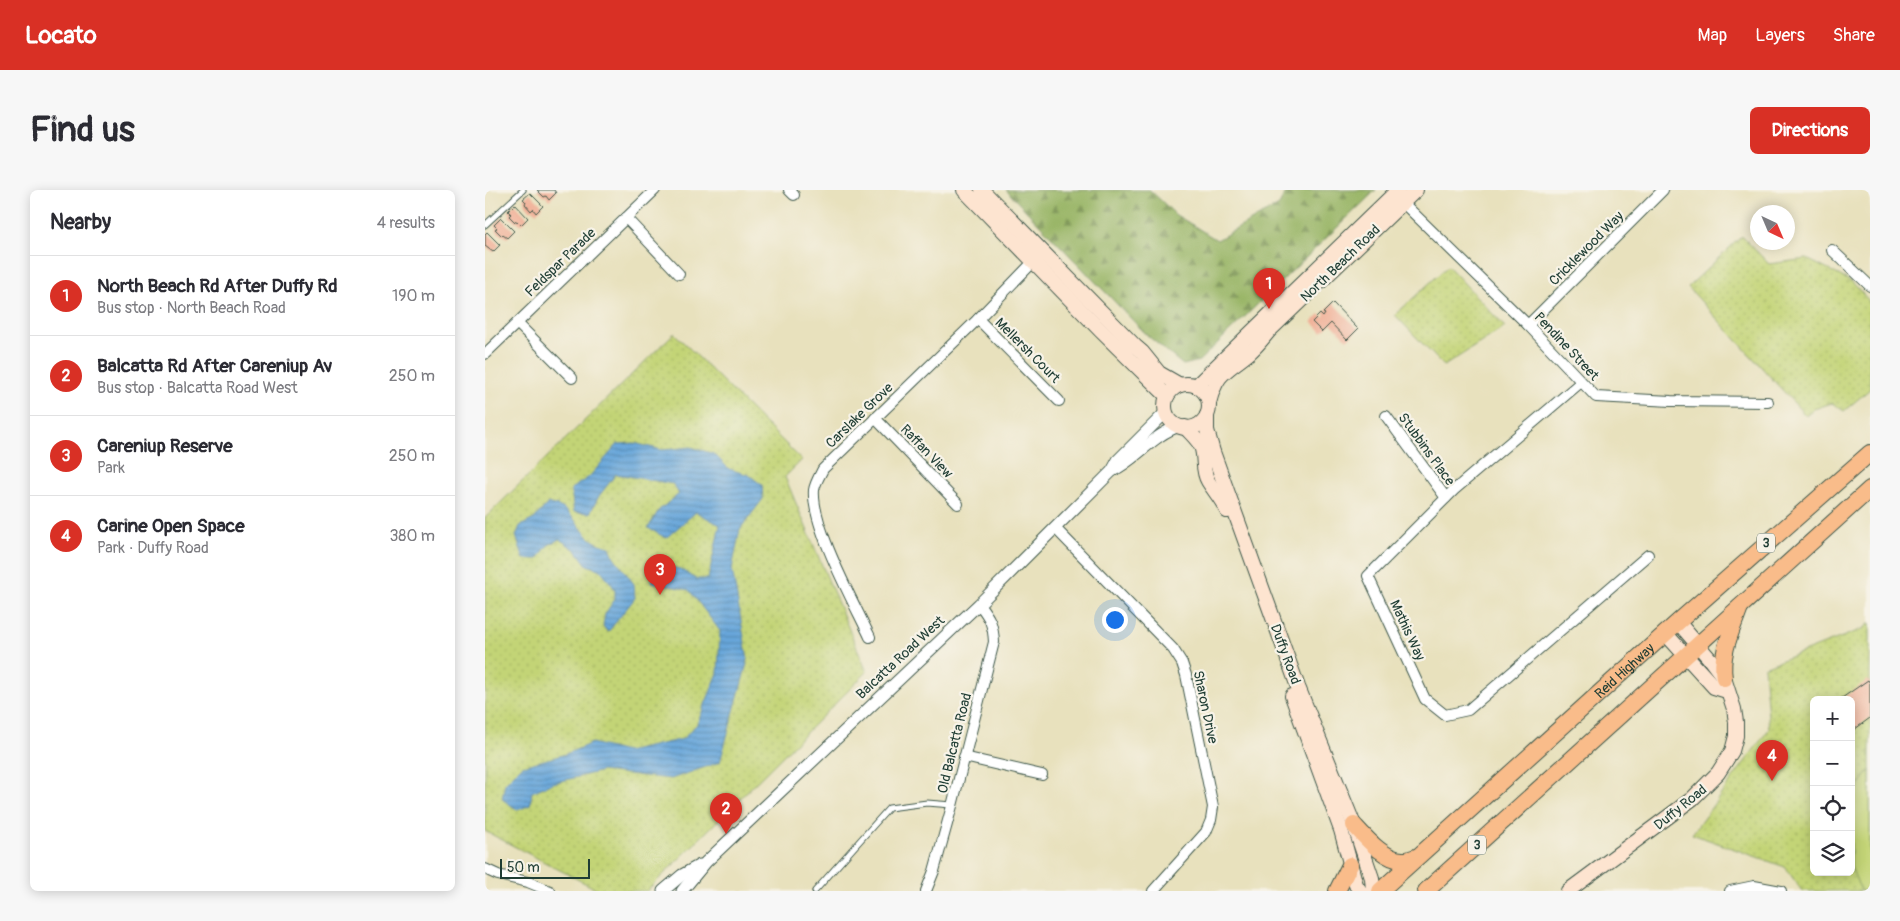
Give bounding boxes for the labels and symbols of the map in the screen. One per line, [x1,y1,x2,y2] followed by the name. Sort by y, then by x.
[1750,205,1795,250] north arrow
[1546,208,1627,289] street label: Cricklewood Way
[1297,221,1384,306] street label: North Beach Road
[521,224,599,300] street label: Feldspar Parade
[1253,268,1285,309] pin: 1
[1531,309,1603,384] street label: Pendine Street
[991,314,1064,387] street label: Mellersh Court
[822,379,897,452] street label: Carslake Grove
[1395,410,1459,489] street label: Stubbins Place
[897,421,957,482] street label: Raffan View
[1757,533,1775,552] road number: 3
[644,554,676,595] pin: 3
[1386,597,1429,663] street label: Mathis Way
[1102,607,1128,633] your location
[853,612,948,703] street label: Balcatta Road West
[1267,622,1304,687] street label: Duffy Road
[1591,640,1658,702] street label: Reid Highway
[1189,669,1222,745] street label: Sharon Drive
[934,691,975,795] street label: Old Balcatta Road
[1756,740,1788,781] pin: 4
[1651,781,1710,834] street label: Duffy Road
[710,793,742,834] pin: 2
[1468,836,1486,854] road number: 3
[500,856,590,879] scale bar

